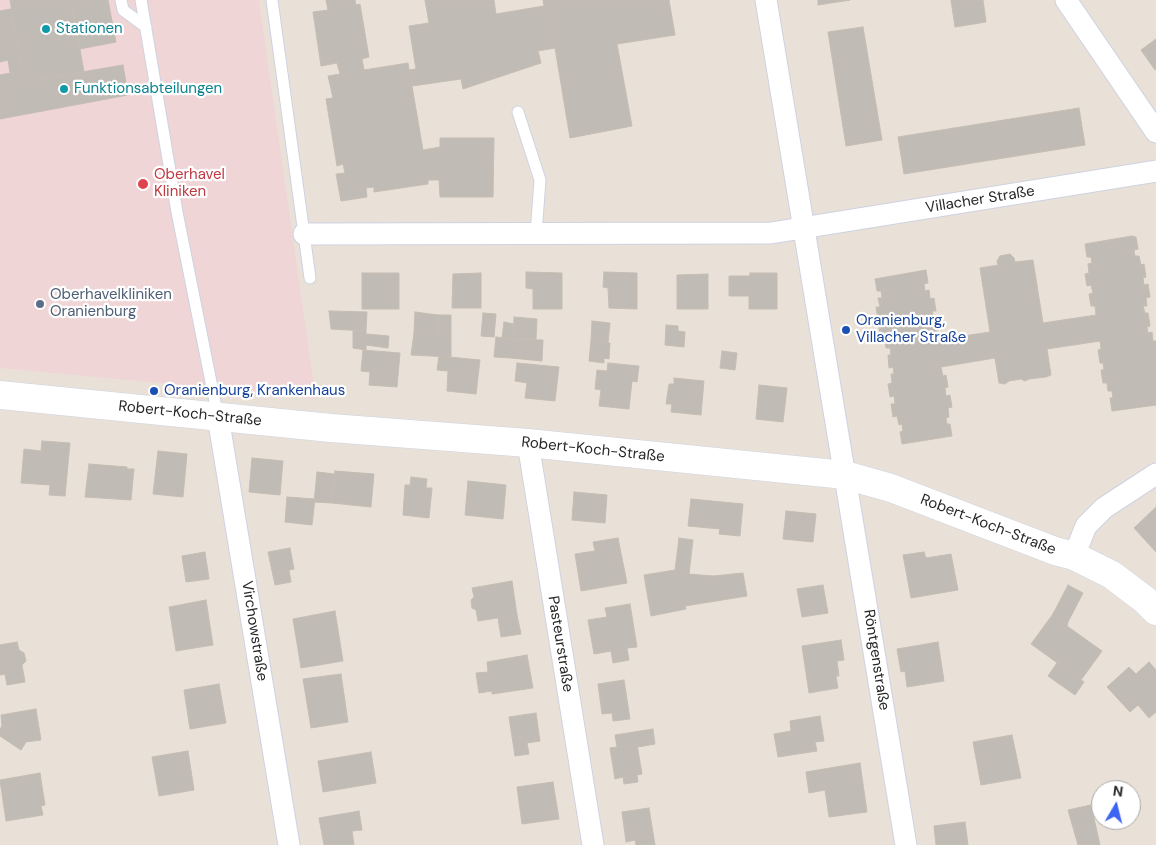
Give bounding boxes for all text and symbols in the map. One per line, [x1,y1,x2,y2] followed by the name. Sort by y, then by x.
[56,20,123,38] place label: Stationen
[40,23,52,35] marker: Stationen
[74,80,222,98] place label: Funktionsabteilungen
[58,83,70,95] marker: Funktionsabteilungen
[154,166,225,201] place label: Oberhavel Kliniken
[136,177,150,191] marker: Oberhavel Kliniken
[924,182,1036,218] street label: Villacher Straße
[50,286,172,321] place label: Oberhavelkliniken Oranienburg
[34,298,46,310] marker: Oberhavelkliniken Oranienburg
[856,312,966,347] place label: Oranienburg, Villacher Straße
[840,324,852,336] marker: Oranienburg, Villacher Straße
[164,382,345,400] place label: Oranienburg, Krankenhaus
[148,385,160,397] marker: Oranienburg, Krankenhaus
[118,398,262,430] street label: Robert-Koch-Straße
[521,434,665,466] street label: Robert-Koch-Straße
[918,491,1058,559] street label: Robert-Koch-Straße
[237,580,271,682] street label: Virchowstraße
[544,595,576,693] street label: Pasteurstraße
[859,608,893,712] street label: Röntgenstraße
[1091,780,1141,830] north arrow
[1112,782,1124,801] text: N

